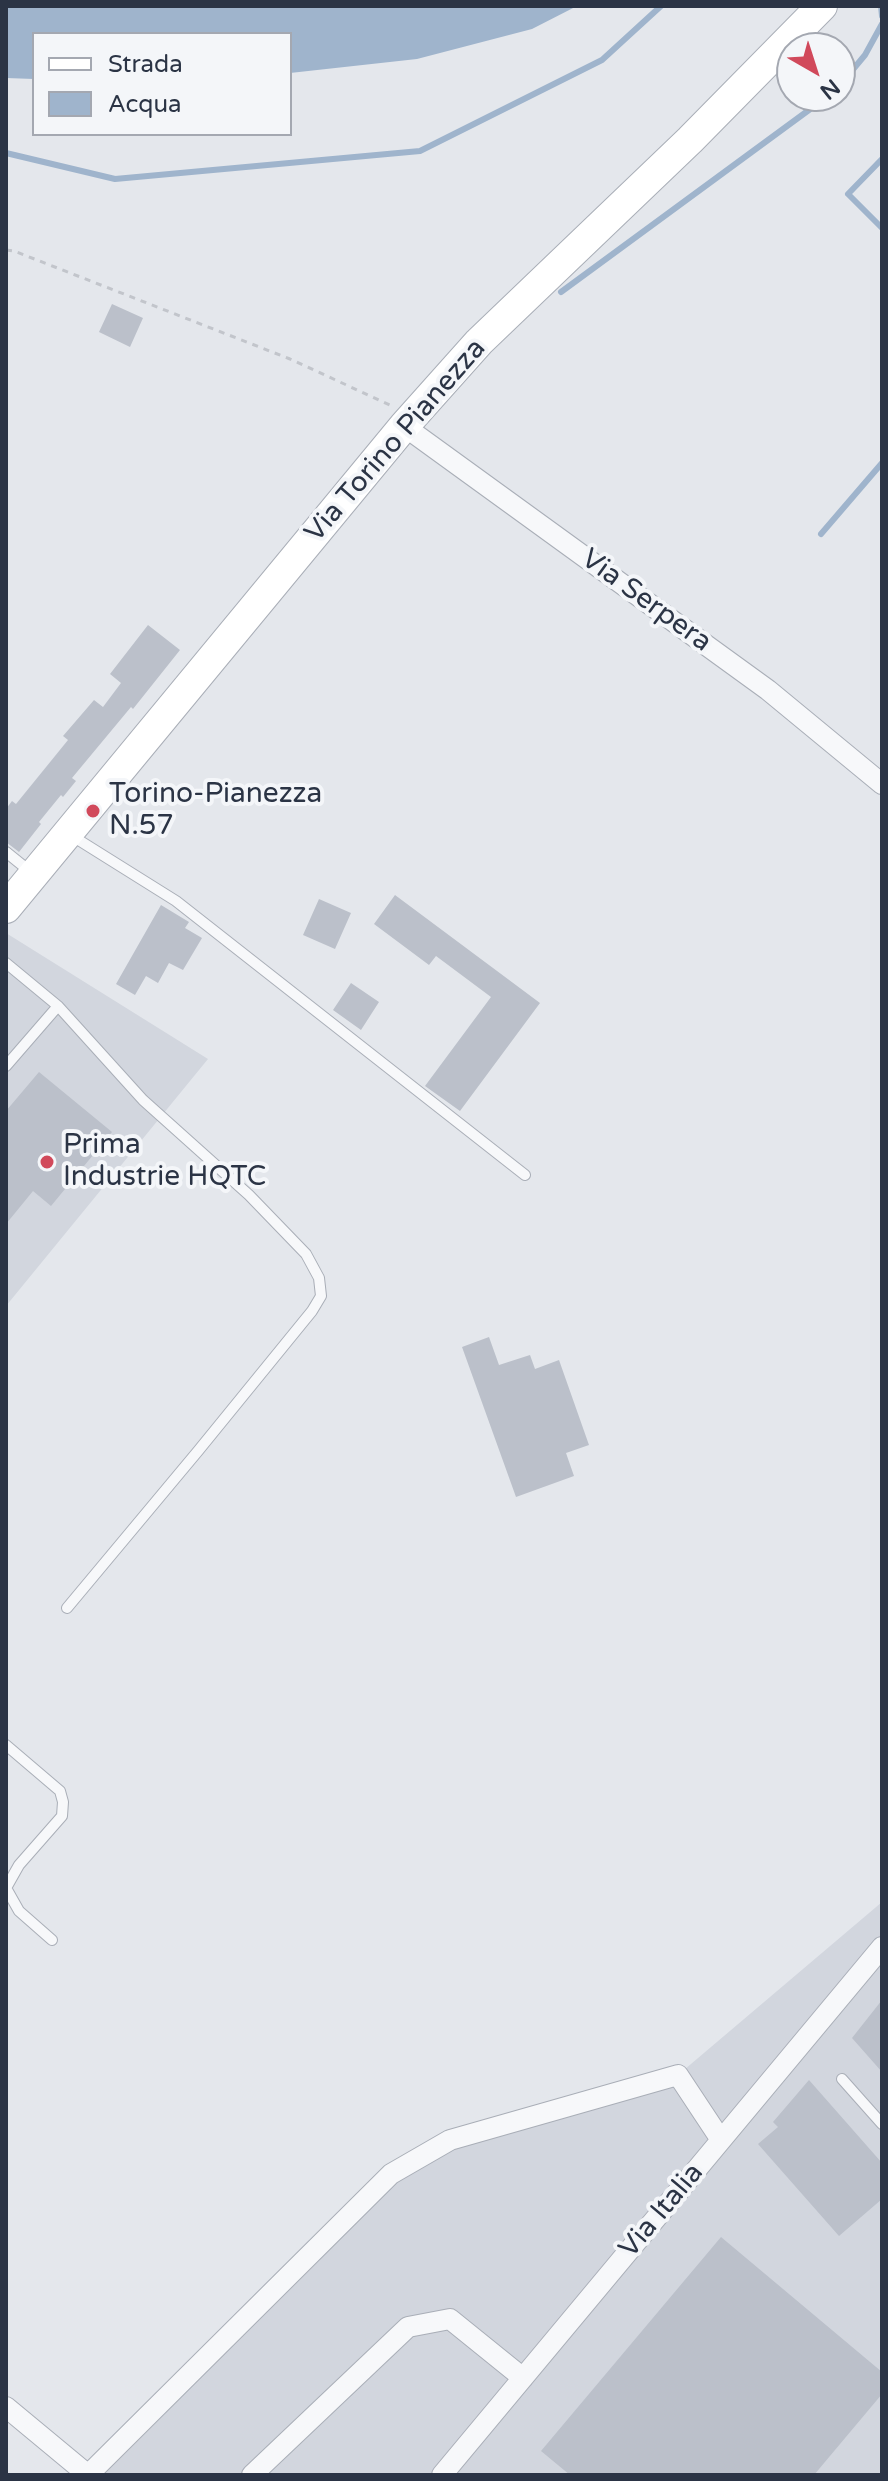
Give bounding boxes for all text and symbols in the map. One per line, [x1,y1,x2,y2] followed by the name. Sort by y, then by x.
[32,32,292,136] legend
[776,32,856,112] north arrow
[108,50,183,79] text: Strada
[815,73,845,105] text: N
[108,90,182,119] text: Acqua
[299,333,493,549] street label: Via Torino Pianezza
[574,542,718,660] street label: Via Serpera
[109,778,322,844] place label: Torino-Pianezza N.57
[84,802,102,820] marker: Torino-Pianezza N.57
[63,1129,266,1195] place label: Prima Industrie HQTC
[38,1153,56,1171] marker: Prima Industrie HQTC
[613,2157,711,2265] street label: Via Italia

